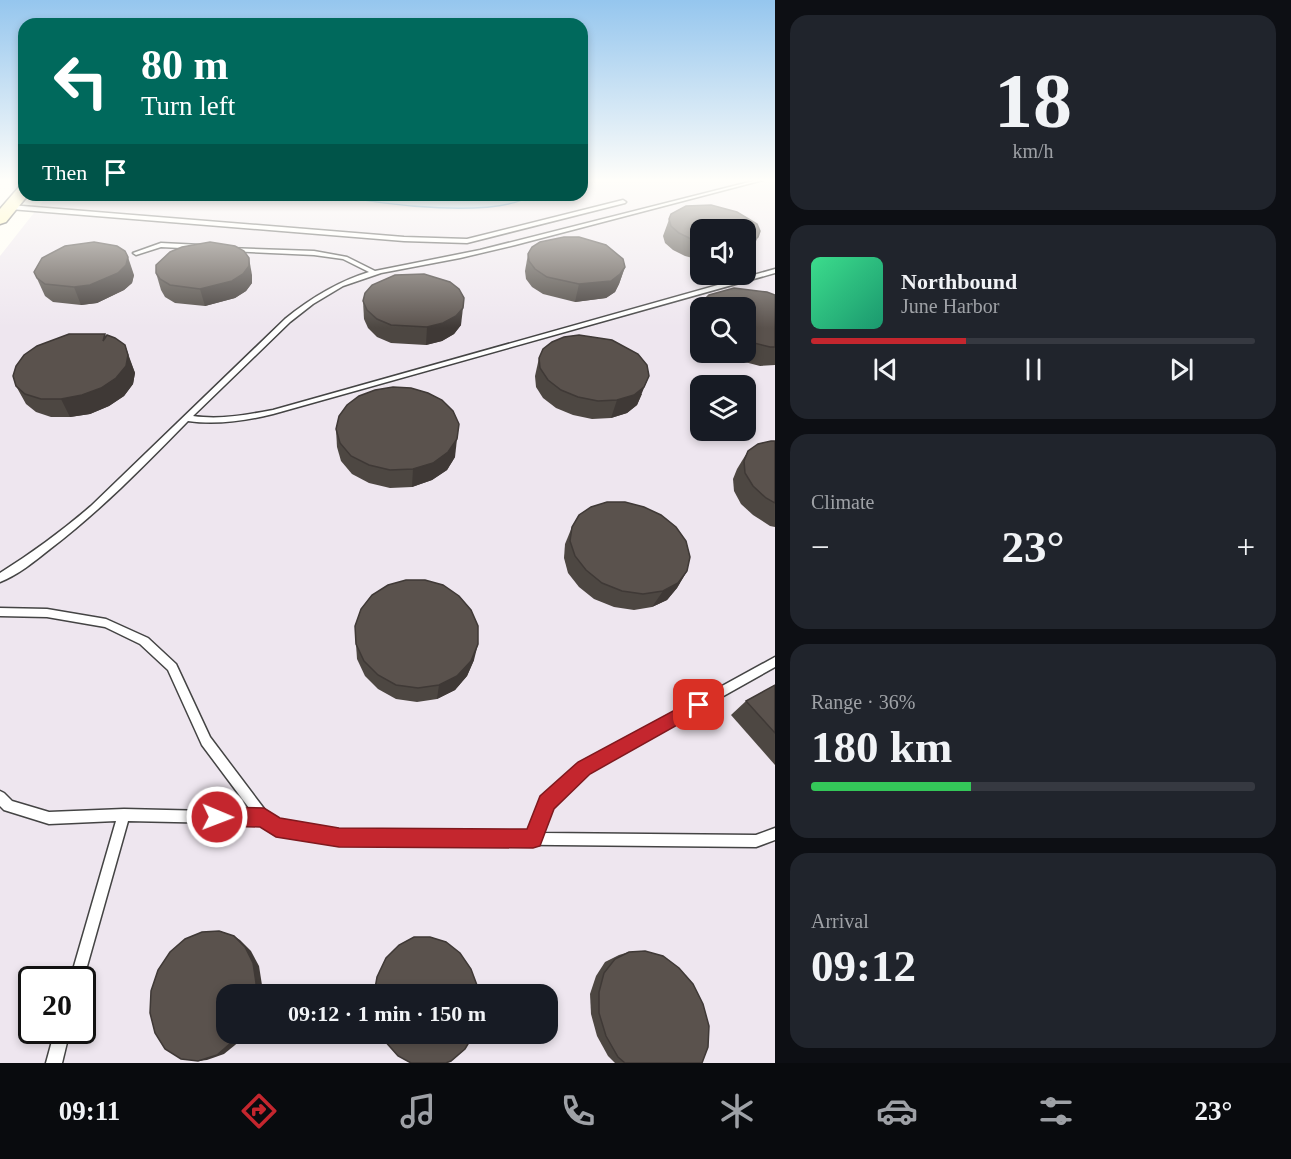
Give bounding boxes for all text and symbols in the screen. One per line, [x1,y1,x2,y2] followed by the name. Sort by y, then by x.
[42,42,120,120] icon: left
[141,42,229,88] text: 80 m
[994,57,1072,144] text: 18
[141,91,235,121] text: Turn left
[1012,140,1054,162] text: km/h
[99,156,132,189] icon: arrive
[42,160,87,185] text: Then
[690,219,756,441] map controls
[690,219,756,285] button: sound
[901,269,1017,294] text: Northbound
[901,295,999,317] text: June Harbor
[690,297,756,363] button: search
[869,353,902,386] icon: previous
[1017,353,1050,386] icon: pause
[1165,353,1198,386] icon: next
[690,375,756,441] button: layers
[811,491,874,513] text: Climate
[1002,522,1065,572] text: 23°
[811,529,830,565] text: −
[1236,529,1255,565] text: +
[673,679,724,730] pin
[682,688,715,721] icon: arrive
[811,691,915,713] text: Range · 36%
[811,722,952,772] text: 180 km
[185,785,249,849] position arrow
[811,910,869,932] text: Arrival
[811,941,916,991] text: 09:12
[18,966,96,1044] speed limit sign: 20
[288,1001,486,1026] text: 09:12 · 1 min · 150 m
[238,1090,280,1132] icon: directions
[397,1090,439,1132] icon: music
[557,1090,599,1132] icon: phone
[716,1090,758,1132] icon: climate
[876,1090,918,1132] icon: car
[1035,1090,1077,1132] icon: filters
[59,1096,120,1126] text: 09:11
[1194,1096,1232,1126] text: 23°

